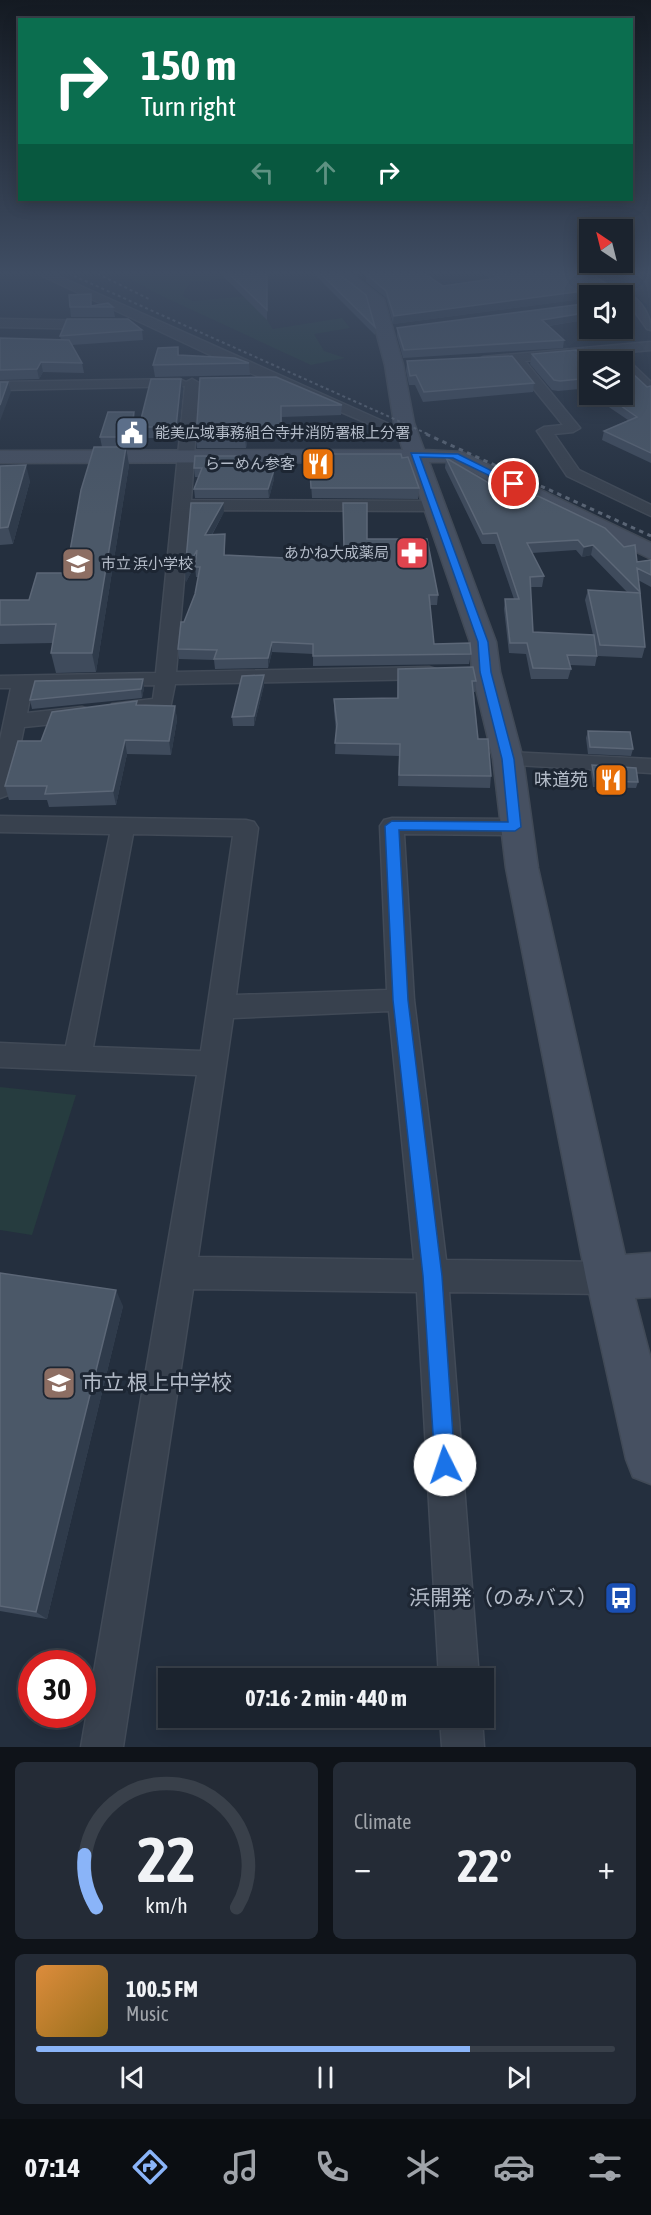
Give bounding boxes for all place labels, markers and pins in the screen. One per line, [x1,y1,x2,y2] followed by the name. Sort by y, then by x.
[114,415,150,451] public building icon: 能美広域事務組合寺井消防署根上分署
[155,424,410,441] place label: 能美広域事務組合寺井消防署根上分署
[300,446,336,482] restaurant icon: らーめん参客
[205,455,295,472] place label: らーめん参客
[488,458,539,509] pin
[394,535,430,571] pharmacy icon: あかね大成薬局
[284,544,389,561] place label: あかね大成薬局
[60,546,96,582] school or university icon: 市立 浜小学校
[101,555,193,572] place label: 市立 浜小学校
[593,762,629,798] restaurant icon: 味道苑
[534,769,588,790] place label: 味道苑
[41,1365,77,1401] school or university icon: 市立 根上中学校
[82,1370,232,1394] place label: 市立 根上中学校
[603,1580,639,1616] bus stop icon: 浜開発（のみバス）
[409,1585,598,1609] place label: 浜開発（のみバス）

